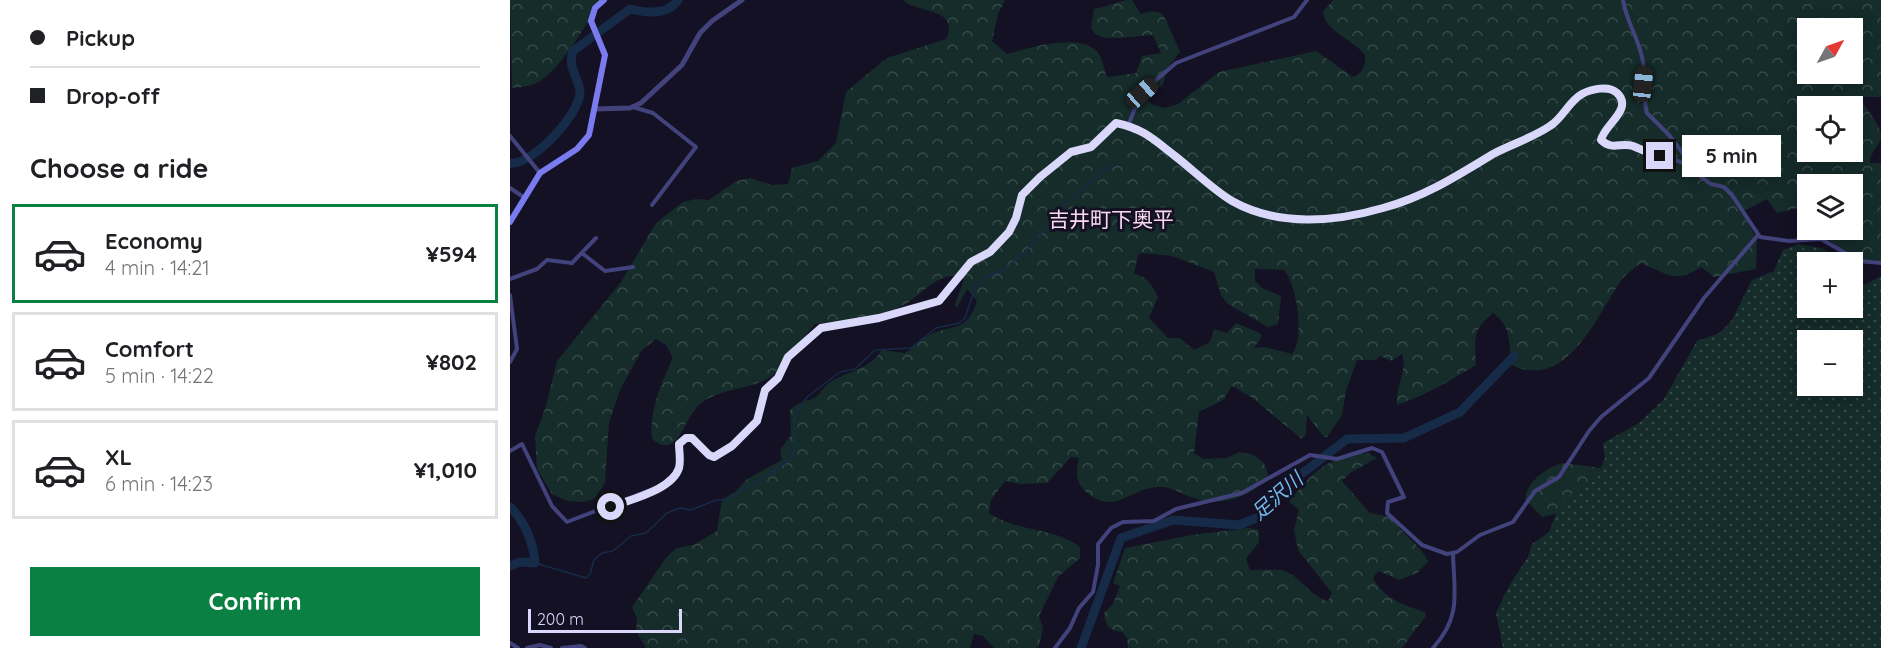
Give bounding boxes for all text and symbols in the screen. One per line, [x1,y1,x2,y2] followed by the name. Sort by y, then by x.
[1797,18,1863,84] north arrow
[1797,18,1863,396] map controls
[66,24,135,52] text: Pickup
[1632,65,1654,103] car
[1123,74,1161,112] car
[66,82,160,110] text: Drop-off
[1797,96,1863,162] button: locate
[1681,135,1780,177] callout: 5 min
[1646,142,1673,169] route end
[1705,143,1758,168] text: 5 min
[30,151,208,185] text: Choose a ride
[1797,174,1863,240] button: layers
[1048,206,1174,232] district label: 吉井町下奥平
[33,227,87,281] icon: car
[105,227,203,255] text: Economy
[426,240,477,268] text: ¥594
[1797,252,1863,318] button: +
[105,255,210,280] text: 4 min · 14:21
[1797,330,1863,396] button: −
[33,335,87,389] icon: car
[105,335,194,363] text: Comfort
[426,348,477,376] text: ¥802
[105,363,214,388] text: 5 min · 14:22
[33,443,87,497] icon: car
[105,443,132,471] text: XL
[414,456,477,484] text: ¥1,010
[1246,465,1309,525] water label: 足沢川
[105,471,213,496] text: 6 min · 14:23
[597,493,624,520] route start
[30,567,480,636] button: Confirm
[528,606,682,634] scale bar
[537,609,584,629] text: 200 m

